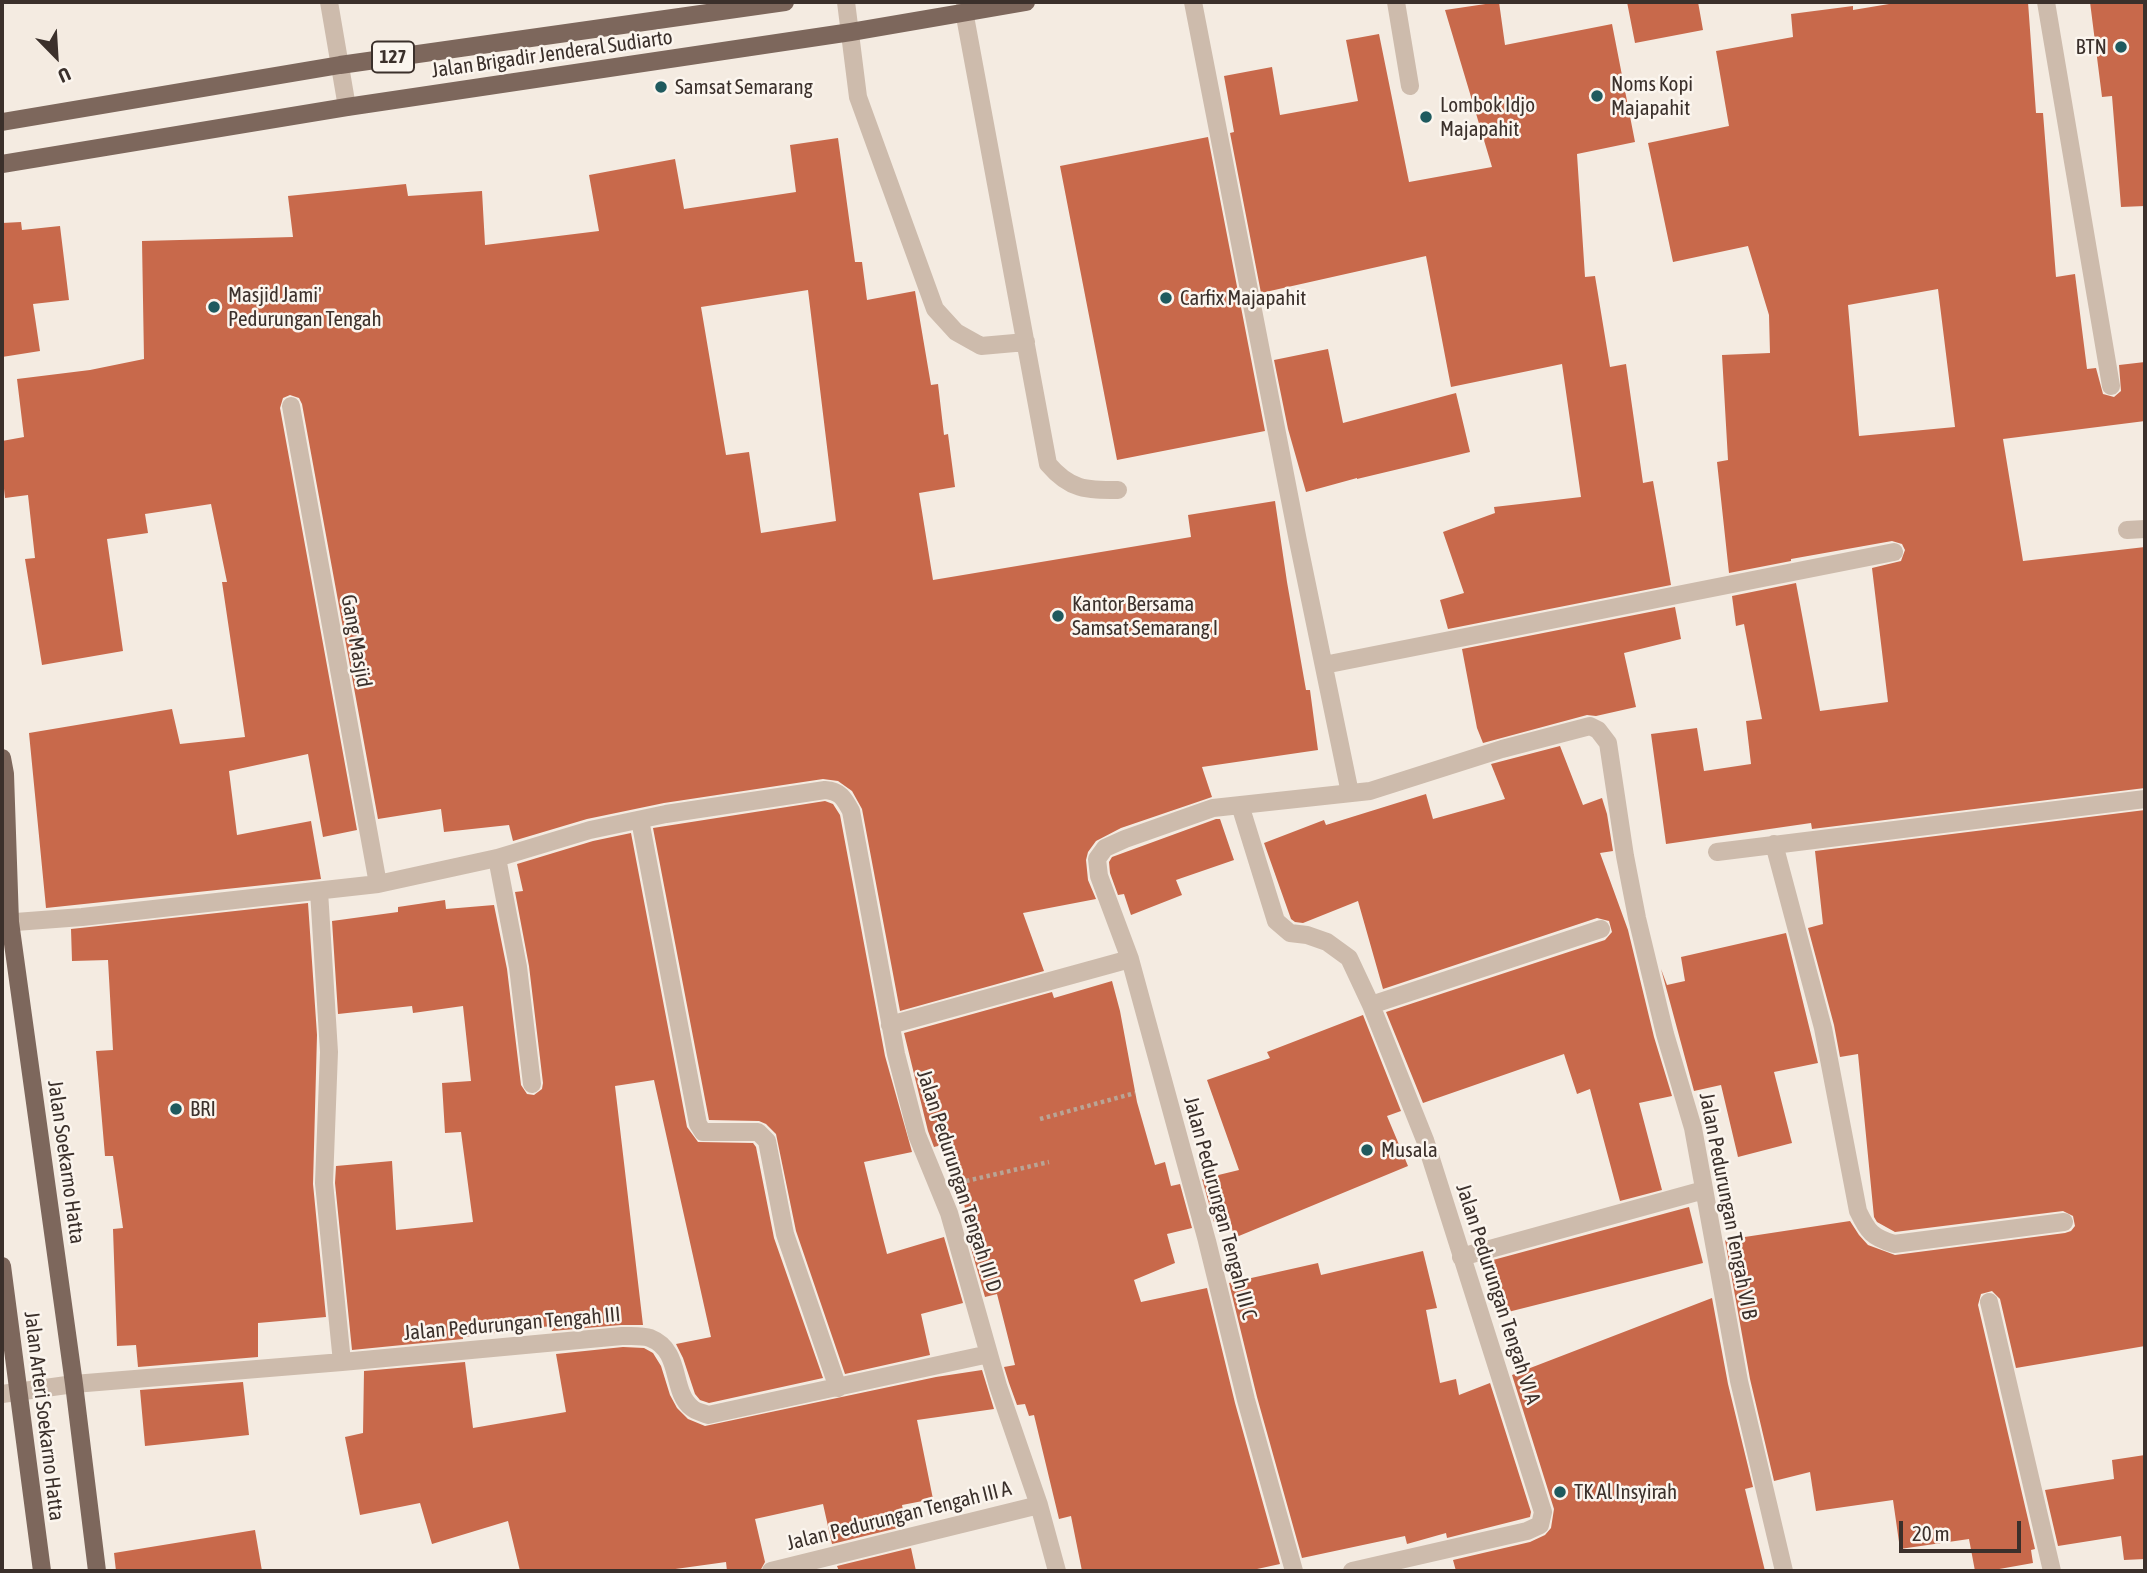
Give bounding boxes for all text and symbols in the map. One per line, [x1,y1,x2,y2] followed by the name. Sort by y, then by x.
[21,21,91,91] north arrow
[430,25,674,83] street label: Jalan Brigadir Jenderal Sudiarto
[2075,34,2107,60] place label: BTN
[2113,39,2129,55] marker: BTN
[372,41,414,72] road number: 127
[55,63,74,88] text: U
[1611,71,1693,121] place label: Noms Kopi Majapahit
[675,74,813,100] place label: Samsat Semarang
[653,79,669,95] marker: Samsat Semarang
[1589,88,1605,104] marker: Noms Kopi Majapahit
[1440,92,1535,142] place label: Lombok Idjo Majapahit
[1418,109,1434,125] marker: Lombok Idjo Majapahit
[228,282,382,332] place label: Masjid Jami' Pedurungan Tengah
[1180,285,1306,311] place label: Carfix Majapahit
[1158,290,1174,306] marker: Carfix Majapahit
[206,299,222,315] marker: Masjid Jami' Pedurungan Tengah
[1072,591,1218,641] place label: Kantor Bersama Samsat Semarang I
[335,593,377,689] street label: Gang Masjid
[1050,608,1066,624] marker: Kantor Bersama Samsat Semarang I
[911,1067,1007,1295] street label: Jalan Pedurungan Tengah III D
[42,1079,90,1245] street label: Jalan Soekarno Hatta
[1694,1091,1762,1321] street label: Jalan Pedurungan Tengah VI B
[1178,1094,1262,1322] street label: Jalan Pedurungan Tengah III C
[190,1096,216,1122] place label: BRI
[168,1101,184,1117] marker: BRI
[1381,1137,1438,1163] place label: Musala
[1359,1142,1375,1158] marker: Musala
[1450,1181,1546,1407] street label: Jalan Pedurungan Tengah VI A
[403,1302,621,1346] street label: Jalan Pedurungan Tengah III
[19,1310,69,1522] street label: Jalan Arteri Soekarno Hatta
[784,1476,1014,1556] street label: Jalan Pedurungan Tengah III A
[1574,1479,1677,1505] place label: TK Al Insyirah
[1552,1484,1568,1500] marker: TK Al Insyirah
[1902,1506,2024,1550] scale bar
[1912,1521,1950,1545] text: 20 m

